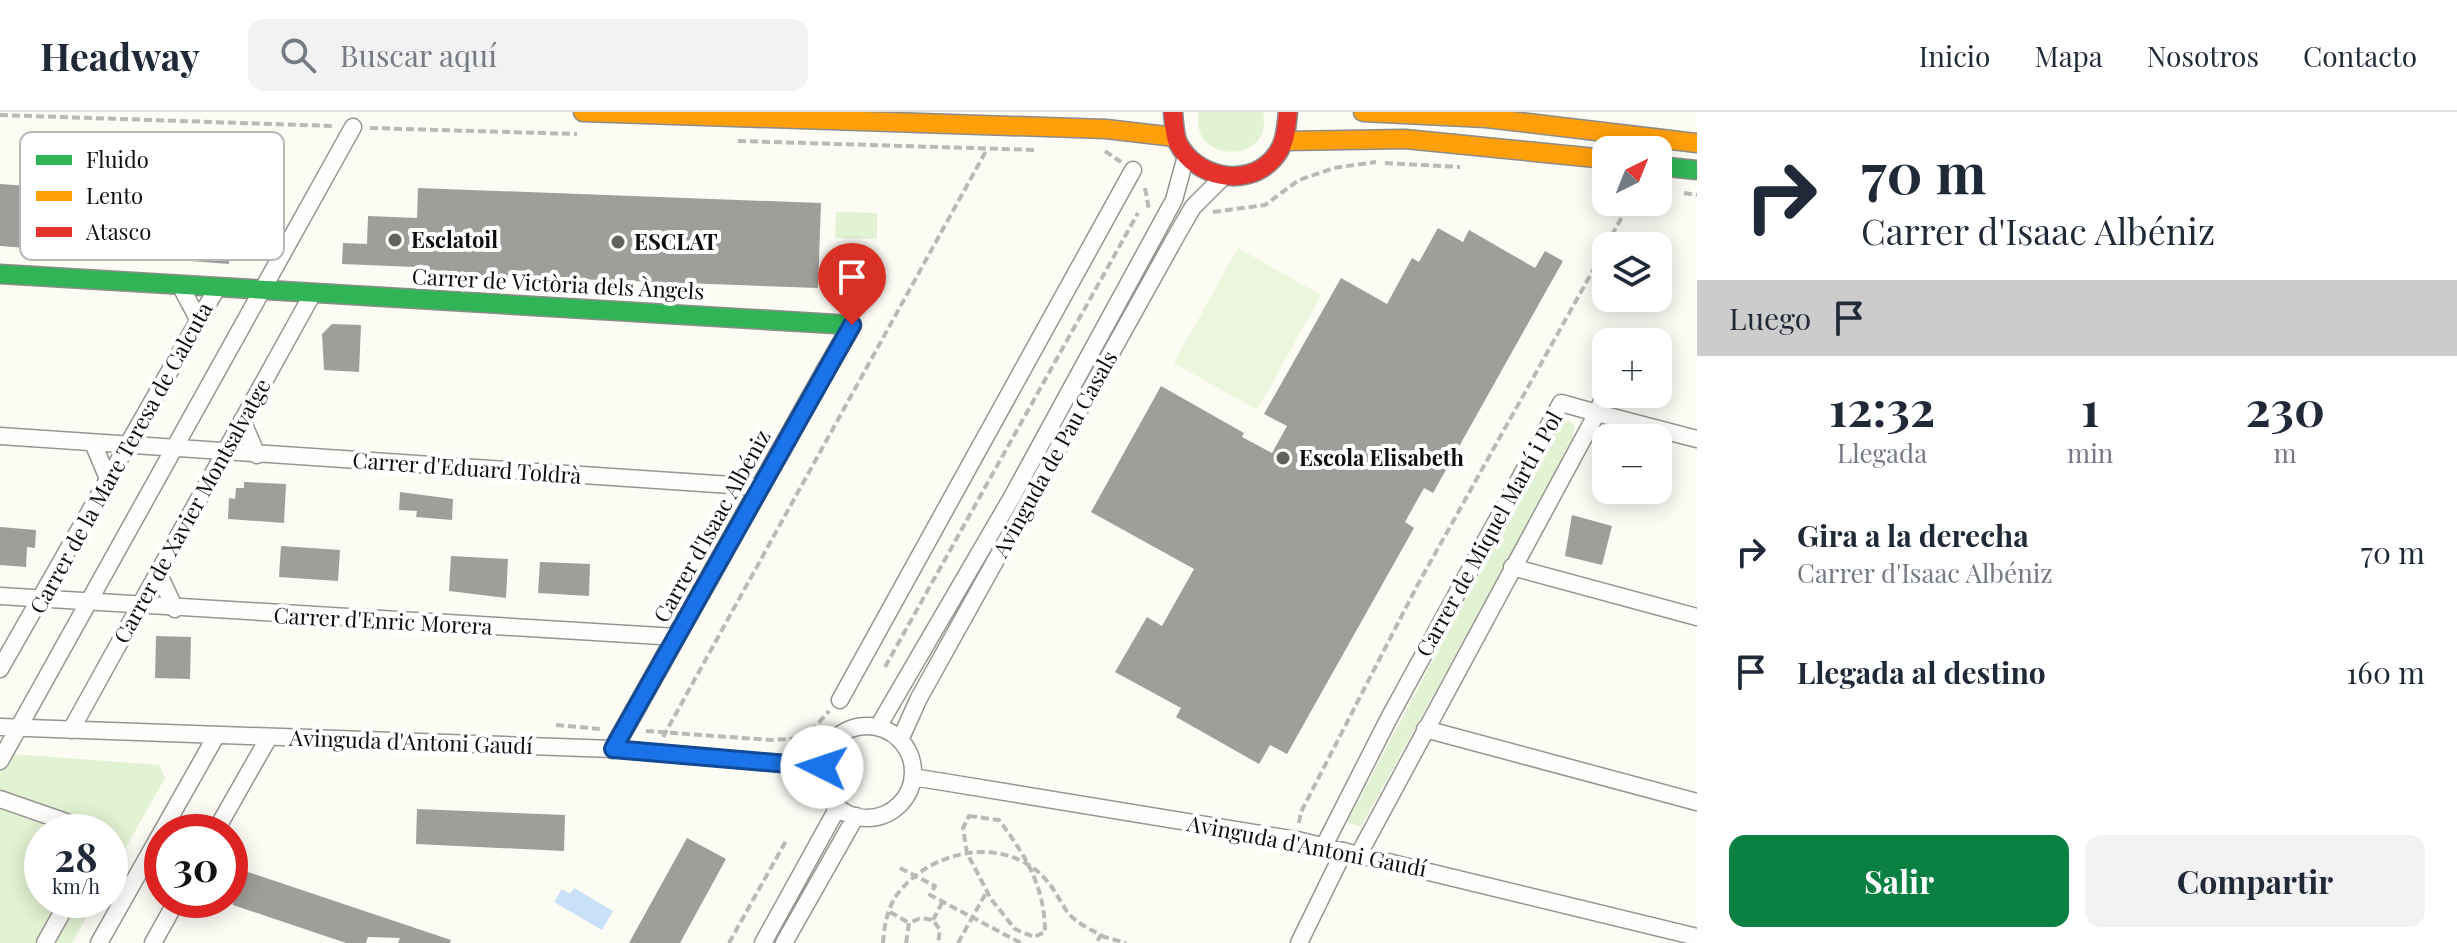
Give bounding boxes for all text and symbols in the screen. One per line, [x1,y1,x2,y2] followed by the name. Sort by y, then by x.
[248,19,808,91] search box
[40,30,200,81] text: Headway
[276,33,320,77] icon: search
[340,35,497,75] text: Buscar aquí
[1919,37,1990,74] text: Inicio
[2034,37,2103,74] text: Mapa
[2147,37,2259,74] text: Nosotros
[2303,37,2417,74] text: Contacto
[20,132,284,260] legend
[1861,134,1986,209] text: 70 m
[1592,136,1672,216] north arrow
[1592,136,1672,504] map controls
[86,144,149,174] text: Fluido
[1729,144,1833,248] icon: right
[86,180,143,210] text: Lento
[1861,206,2215,254] text: Carrer d'Isaac Albéniz
[85,216,151,246] text: Atasco
[411,224,498,254] place label: Esclatoil
[634,226,718,256] place label: ESCLAT
[386,231,404,249] marker: Esclatoil
[1592,232,1672,312] button: layers
[609,233,627,251] marker: ESCLAT
[818,243,886,325] pin
[830,255,874,299] icon: arrive
[411,260,705,306] street label: Carrer de Victòria dels Àngels
[22,296,219,619] street label: Carrer de la Mare Teresa de Calcuta
[1827,296,1871,340] icon: arrive
[1729,298,1811,338] text: Luego
[1592,328,1672,408] button: +
[984,345,1123,563] street label: Avinguda de Pau Casals
[106,373,277,648] street label: Carrer de Xavier Montsalvatge
[1829,375,1935,439] text: 12:32
[2081,375,2099,439] text: 1
[2245,375,2325,439] text: 230
[1408,405,1568,662] street label: Carrer de Miquel Martí i Pol
[646,424,777,627] street label: Carrer d'Isaac Albéniz
[1592,424,1672,504] button: −
[1837,435,1927,470] text: Llegada
[2067,435,2113,470] text: min
[2274,435,2297,470] text: m
[1299,442,1464,472] place label: Escola Elisabeth
[352,444,583,490] street label: Carrer d'Eduard Toldrà
[1274,449,1292,467] marker: Escola Elisabeth
[1797,515,2029,555] text: Gira a la derecha
[1729,530,1773,574] icon: right
[2361,532,2425,572] text: 70 m
[1797,555,2053,590] text: Carrer d'Isaac Albéniz
[273,599,493,641] street label: Carrer d'Enric Morera
[1729,650,1773,694] icon: arrive
[1797,652,2046,692] text: Llegada al destino
[2346,652,2425,692] text: 160 m
[288,722,533,760] street label: Avinguda d'Antoni Gaudí
[780,725,864,809] position arrow
[1184,807,1429,883] street label: Avinguda d'Antoni Gaudí
[144,814,248,918] speed limit sign: 30
[54,829,98,882] text: 28
[1729,835,2069,927] button: Salir
[2085,835,2425,927] button: Compartir
[52,872,100,899] text: km/h

